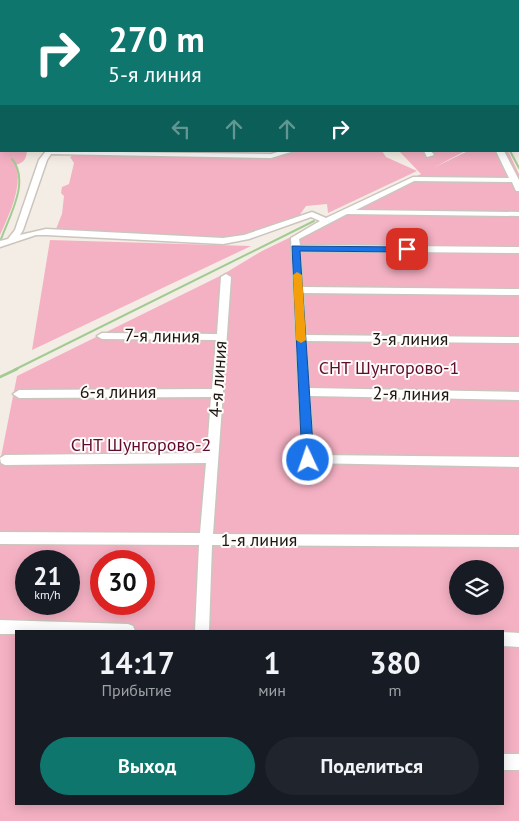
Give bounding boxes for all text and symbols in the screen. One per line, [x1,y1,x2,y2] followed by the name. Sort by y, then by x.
[108,16,205,62] text: 270 m
[25,20,90,85] icon: right
[108,60,202,88] text: 5-я линия
[167,115,195,143] icon: left
[220,115,248,143] icon: ahead
[273,115,301,143] icon: ahead
[326,115,354,143] icon: right
[386,228,428,270] pin
[393,235,421,263] icon: arrive
[124,323,200,348] street label: 7-я линия
[372,327,448,350] street label: 3-я линия
[203,340,232,418] street label: 4-я линия
[319,356,459,379] park label: СНТ Шунгорово-1
[80,380,156,403] street label: 6-я линия
[372,381,450,406] street label: 2-я линия
[71,433,211,456] park label: СНТ Шунгорово-2
[281,433,333,485] position arrow
[221,528,297,551] street label: 1-я линия
[90,550,155,615] speed limit sign: 30
[33,560,62,592] text: 21
[449,560,504,615] map controls
[449,560,504,615] button: layers
[34,587,61,602] text: km/h
[99,643,175,682] text: 14:17
[264,643,281,682] text: 1
[369,643,420,682] text: 380
[101,680,172,700] text: Прибытие
[258,680,286,700] text: мин
[388,680,401,700] text: m
[40,737,255,795] button: Выход
[265,737,479,795] button: Поделиться

